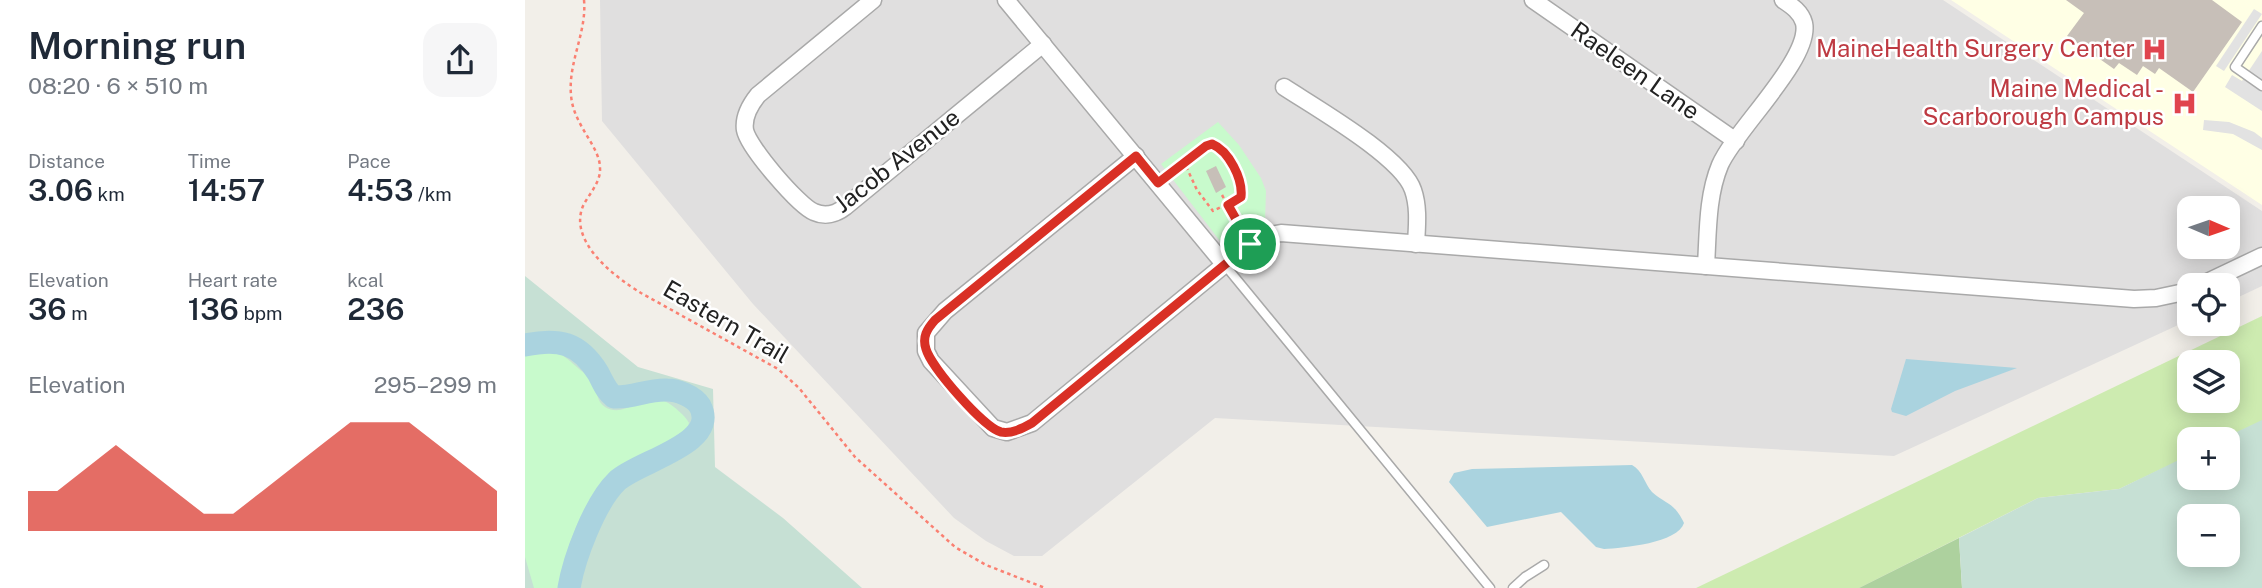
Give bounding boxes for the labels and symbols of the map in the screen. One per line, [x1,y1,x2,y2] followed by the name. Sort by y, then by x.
[1566,16,1705,125] street label: Raeleen Lane
[1816,34,2135,62] place label: MaineHealth Surgery Center
[2141,35,2169,63] hospital icon: MaineHealth Surgery Center
[1923,74,2164,130] place label: Maine Medical - Scarborough Campus
[2170,89,2198,117] hospital icon: Maine Medical - Scarborough Campus
[828,103,965,218] street label: Jacob Avenue
[2177,196,2240,259] north arrow
[1220,214,1280,274] pin
[659,274,794,368] street label: Eastern Trail

